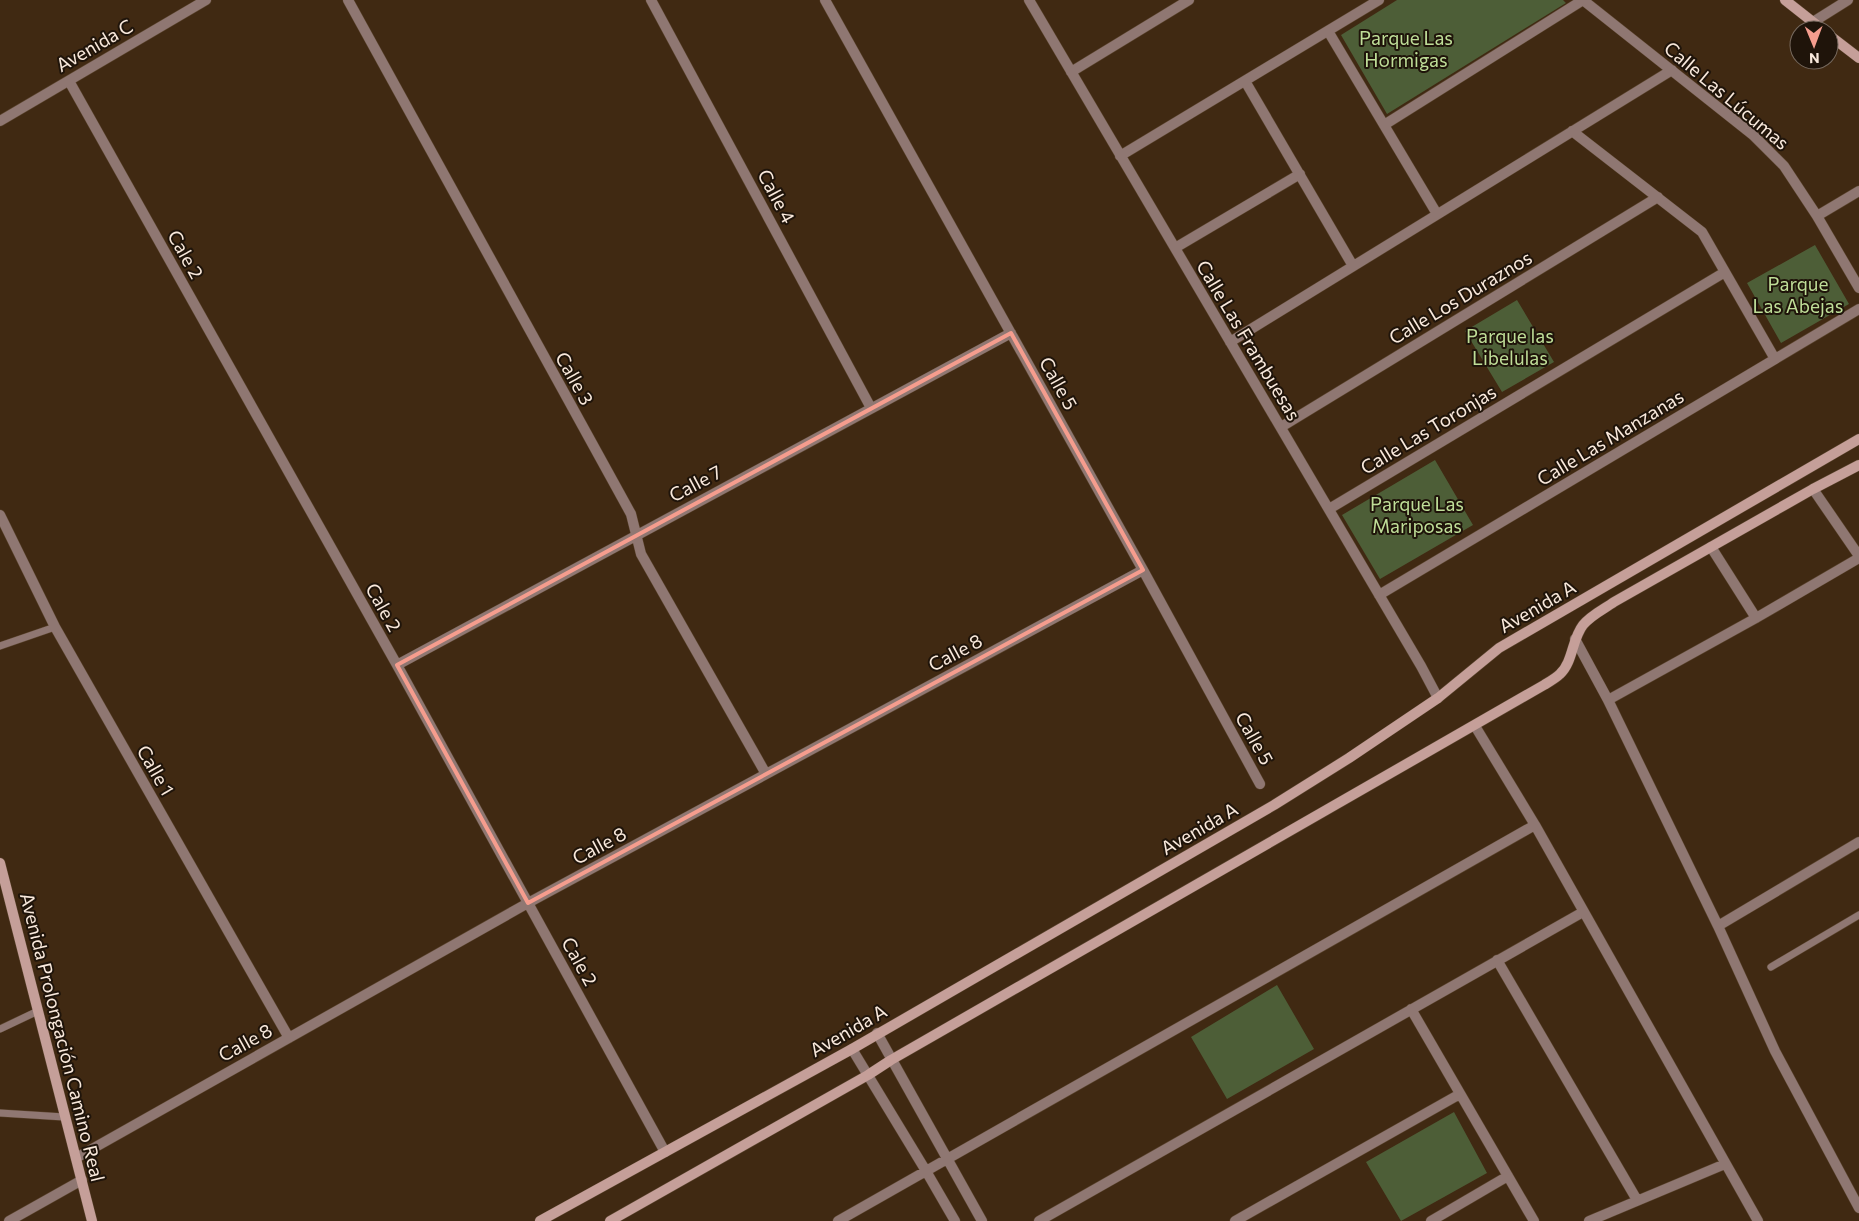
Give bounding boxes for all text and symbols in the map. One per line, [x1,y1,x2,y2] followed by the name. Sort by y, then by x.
[51,14,137,76] street label: Avenida C
[1789,20,1839,70] north arrow
[1359,26,1453,71] park label: Parque Las Hormigas
[1660,36,1794,154] street label: Calle Las Lúcumas
[1809,50,1820,67] text: N
[753,165,801,227] street label: Calle 4
[163,226,209,282] street label: Cale 2
[1384,245,1536,349] street label: Calle Los Duraznos
[1192,256,1306,424] street label: Calle Las Frambuesas
[1753,272,1843,317] park label: Parque Las Abejas
[1466,324,1554,369] park label: Parque las Libelulas
[551,347,599,409] street label: Calle 3
[1035,352,1083,414] street label: Calle 5
[1356,379,1500,479] street label: Calle Las Toronjas
[1532,384,1688,490] street label: Calle Las Manzanas
[665,460,725,506] street label: Calle 7
[1370,492,1464,537] park label: Parque Las Mariposas
[1494,575,1580,637] street label: Avenida A
[361,579,407,635] street label: Cale 2
[924,628,986,676] street label: Calle 8
[1231,707,1279,769] street label: Calle 5
[132,741,180,799] street label: Calle 1
[1156,797,1242,859] street label: Avenida A
[568,821,630,869] street label: Calle 8
[16,890,110,1184] street label: Avenida Prolongación Camino Real
[557,933,603,989] street label: Cale 2
[805,999,891,1061] street label: Avenida A
[214,1018,276,1066] street label: Calle 8

